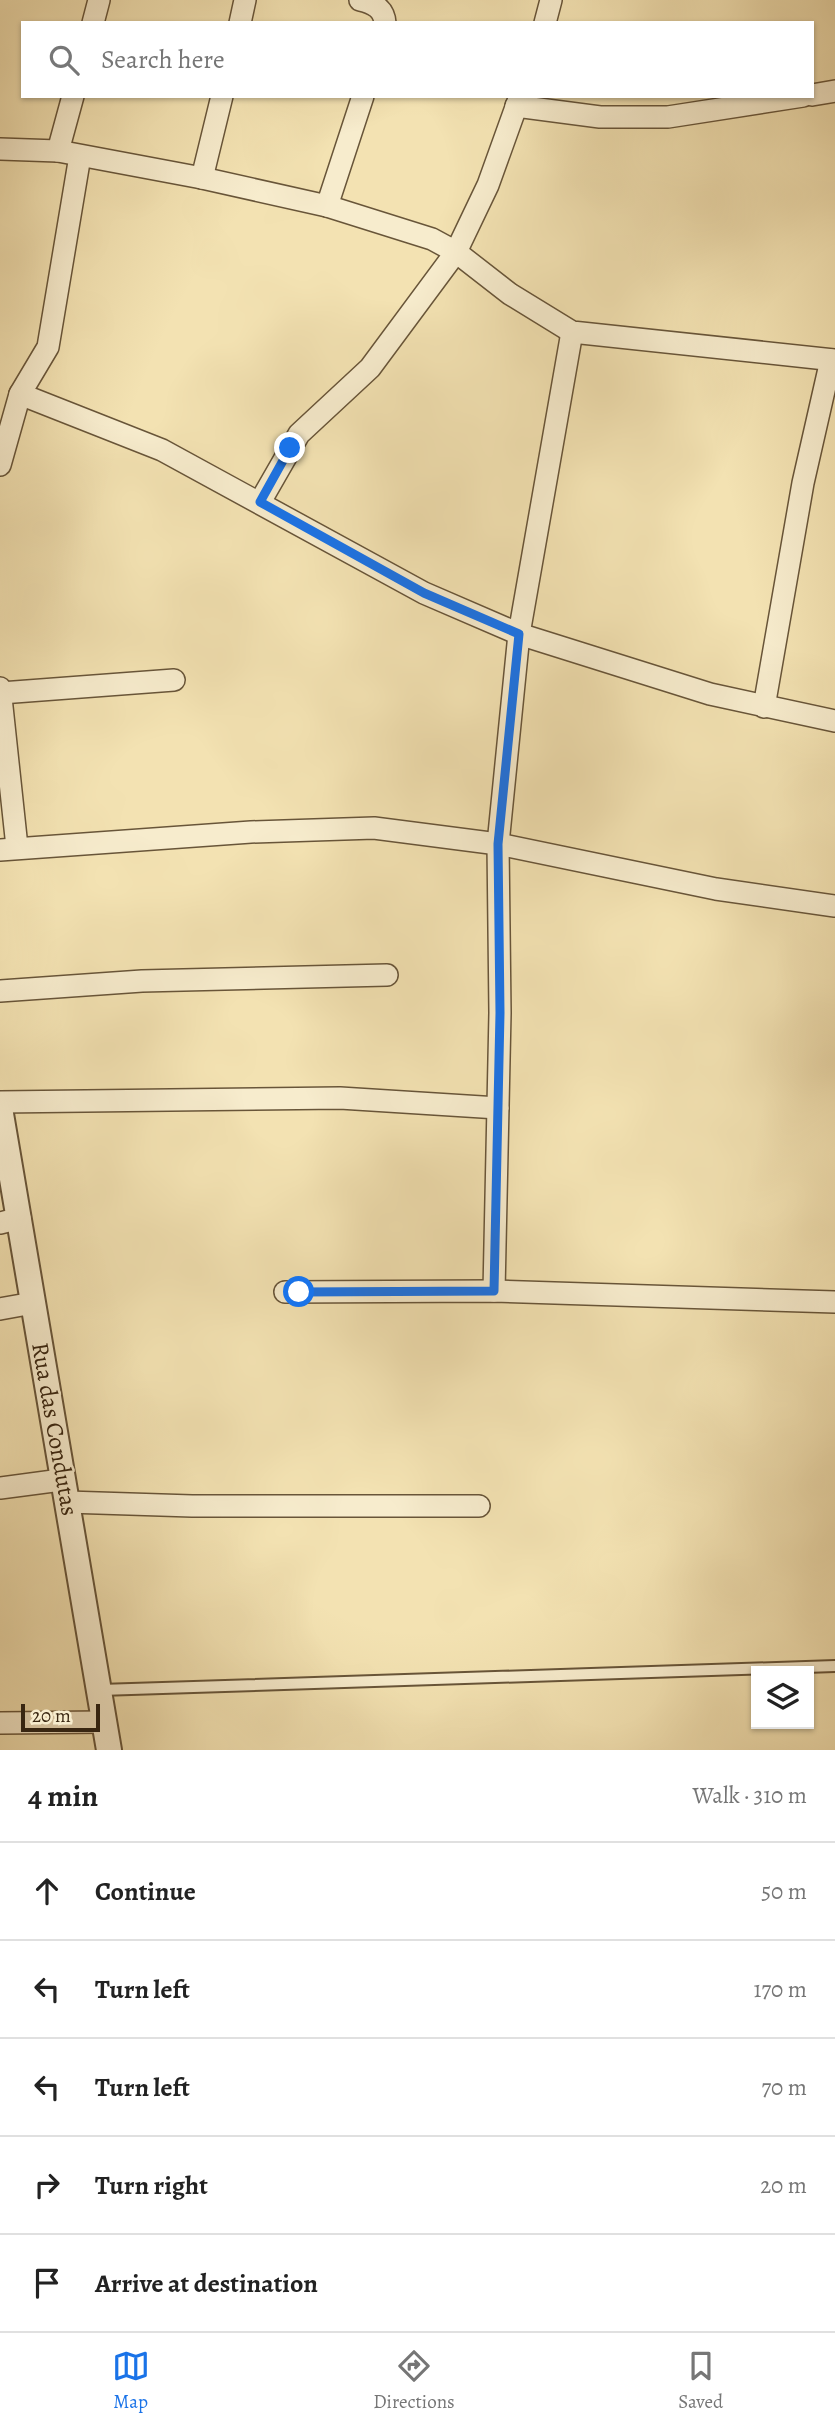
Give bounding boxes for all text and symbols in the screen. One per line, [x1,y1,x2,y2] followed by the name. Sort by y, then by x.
[21,21,814,98] search box
[45,41,83,79] icon: search
[101,42,225,77] text: Search here
[274,432,305,463] route end
[283,1276,314,1307] route start
[24,1340,86,1518] street label: Rua das Condutas
[751,1666,814,1729] map controls
[751,1666,814,1729] button: layers
[21,1701,100,1733] scale bar
[32,1703,71,1729] text: 20 m
[28,1776,98,1816] text: 4 min
[693,1780,807,1811] text: Walk · 310 m
[28,1872,66,1910] icon: ahead
[95,1874,196,1909] text: Continue
[761,1876,807,1907] text: 50 m
[28,1970,66,2008] icon: left
[95,1972,190,2007] text: Turn left
[754,1974,807,2005] text: 170 m
[28,2068,66,2106] icon: left
[95,2070,190,2105] text: Turn left
[761,2072,807,2103] text: 70 m
[28,2166,66,2204] icon: right
[95,2168,208,2203] text: Turn right
[760,2170,807,2201] text: 20 m
[28,2264,66,2302] icon: arrive
[95,2266,318,2301] text: Arrive at destination
[112,2347,150,2415] tab: Map
[373,2347,455,2415] tab: Directions
[678,2347,723,2415] tab: Saved

